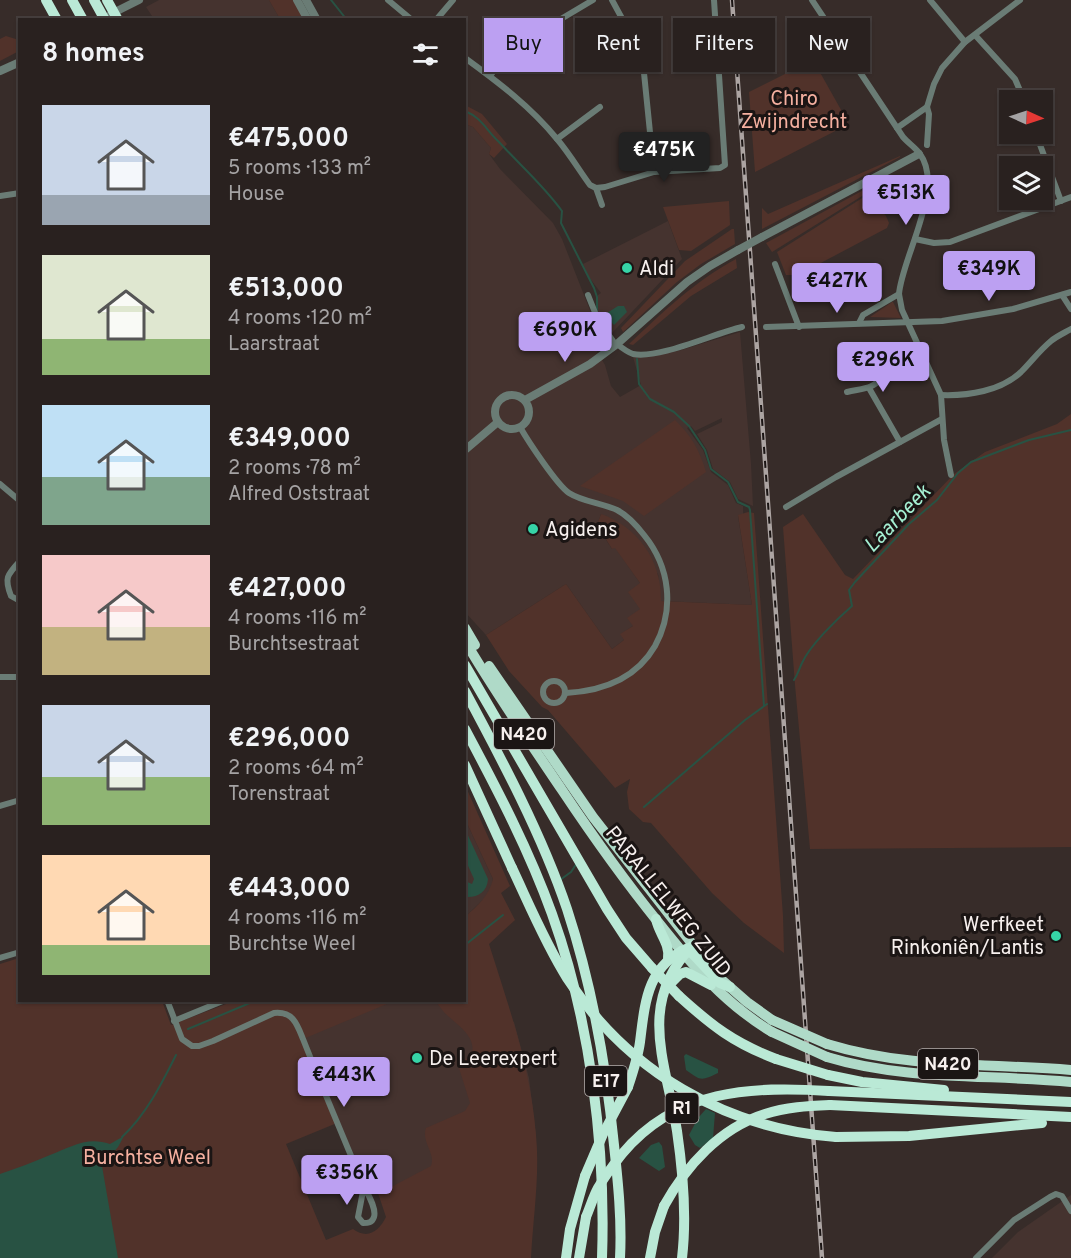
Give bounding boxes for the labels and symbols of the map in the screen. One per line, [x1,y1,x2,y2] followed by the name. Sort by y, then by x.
[741,87,847,136] park label: Chiro Zwijndrecht
[999,90,1053,144] north arrow
[622,132,706,183] pin: €475K
[864,175,948,226] pin: €513K
[947,251,1031,302] pin: €349K
[639,257,674,283] place label: Aldi
[620,261,634,275] marker: Aldi
[795,263,879,314] pin: €427K
[523,312,607,363] pin: €690K
[841,342,925,393] pin: €296K
[859,479,938,559] water label: Laarbeek
[545,518,618,544] place label: Agidens
[526,522,540,536] marker: Agidens
[494,719,554,749] road number: N420
[598,821,736,983] street label: PARALLELWEG ZUID
[891,913,1044,962] place label: Werfkeet Rinkoniên/Lantis
[1049,929,1063,943] marker: Werfkeet Rinkoniên/Lantis
[429,1047,557,1073] place label: De Leerexpert
[918,1049,978,1079] road number: N420
[410,1051,424,1065] marker: De Leerexpert
[302,1057,386,1108] pin: €443K
[585,1066,627,1096] road number: E17
[666,1093,698,1123] road number: R1
[83,1146,211,1172] park label: Burchtse Weel
[305,1155,389,1206] pin: €356K

